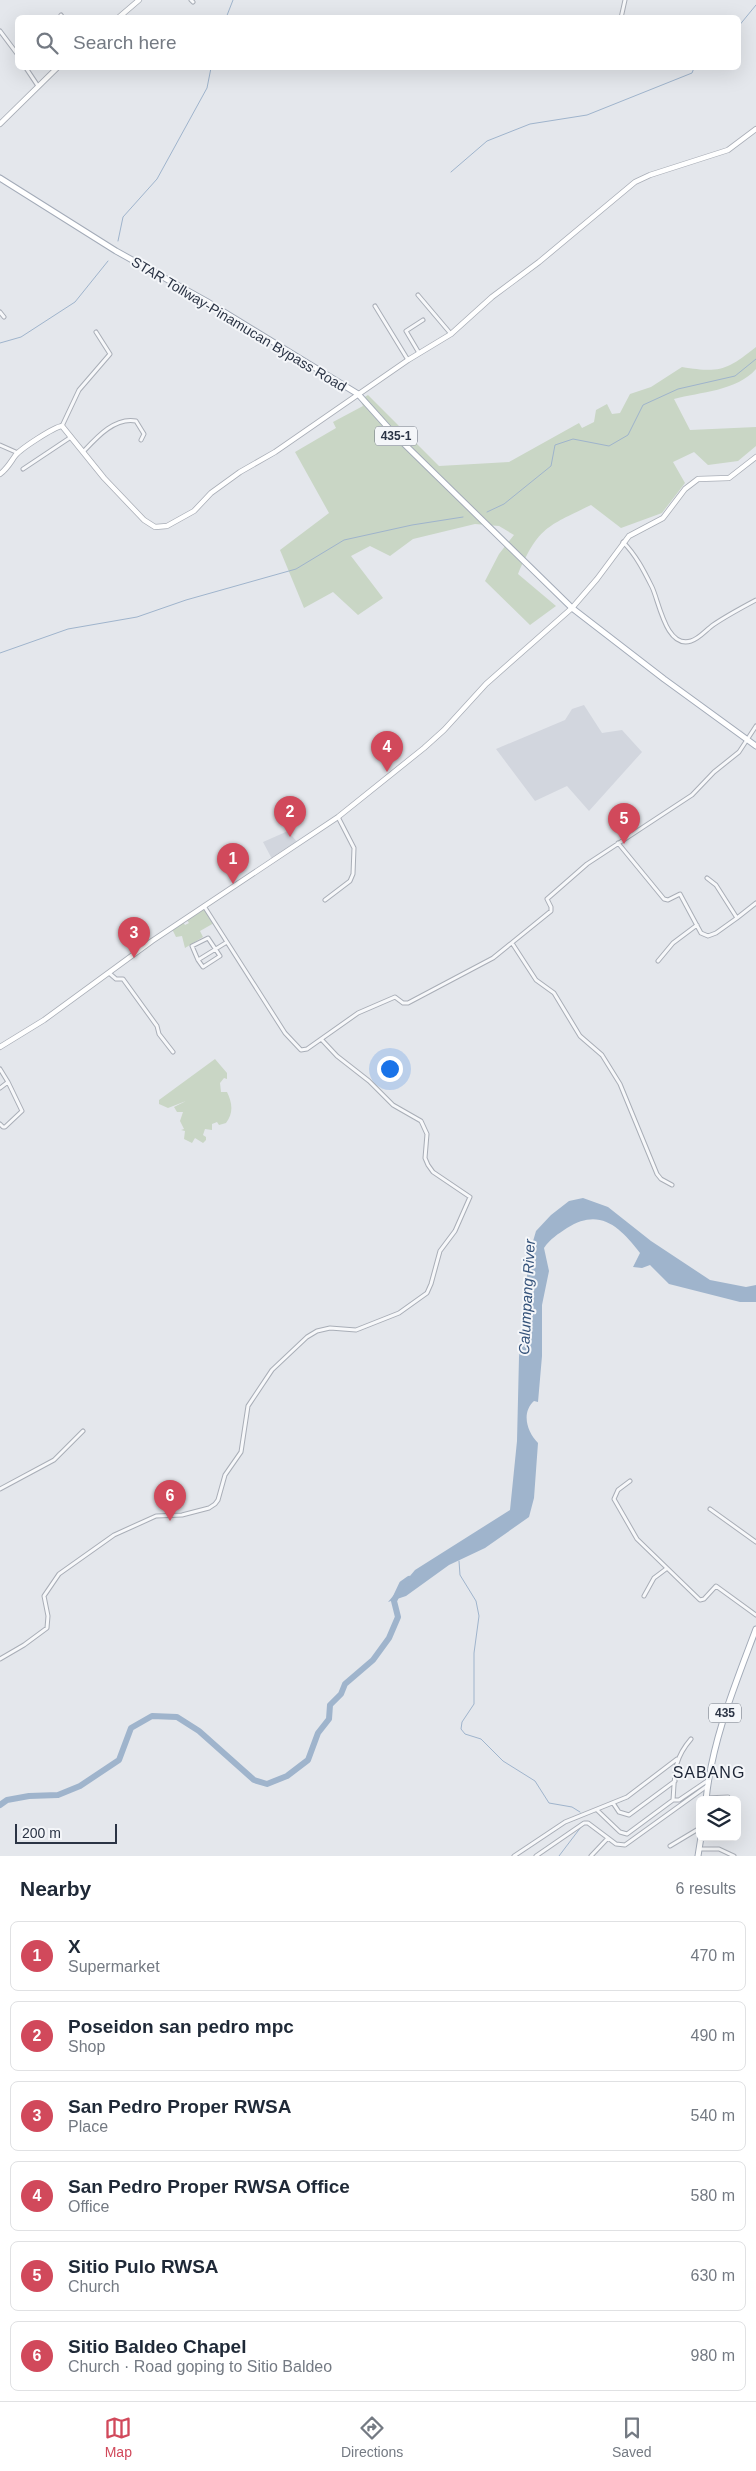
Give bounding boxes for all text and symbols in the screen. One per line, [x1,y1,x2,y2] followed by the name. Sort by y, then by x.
[15,15,741,70] search box
[33,29,61,57] icon: search
[73,32,177,53] text: Search here
[129,253,349,395] street label: STAR Tollway-Pinamucan Bypass Road
[375,426,417,446] road number: 435-1
[371,731,403,772] pin: 4
[274,796,306,837] pin: 2
[608,803,640,844] pin: 5
[217,843,249,884] pin: 1
[118,917,150,958] pin: 3
[377,1056,403,1082] your location
[515,1238,538,1355] water label: Calumpang River
[154,1480,186,1521] pin: 6
[709,1704,741,1722] road number: 435
[673,1764,745,1781] district label: SABANG
[696,1796,741,1841] map controls
[696,1796,741,1841] button: layers
[15,1821,118,1844] scale bar
[22,1825,61,1841] text: 200 m
[20,1877,91,1900] text: Nearby
[676,1880,736,1897] text: 6 results
[68,1936,81,1957] text: X
[33,1947,41,1964] text: 1
[691,1947,735,1964] text: 470 m
[68,1958,160,1975] text: Supermarket
[68,2016,294,2037] text: Poseidon san pedro mpc
[33,2027,41,2044] text: 2
[691,2027,735,2044] text: 490 m
[68,2038,105,2055] text: Shop
[68,2096,291,2117] text: San Pedro Proper RWSA
[33,2107,41,2124] text: 3
[691,2107,735,2124] text: 540 m
[68,2118,108,2135] text: Place
[68,2176,350,2197] text: San Pedro Proper RWSA Office
[33,2187,41,2204] text: 4
[691,2187,735,2204] text: 580 m
[68,2198,110,2215] text: Office
[68,2256,219,2277] text: Sitio Pulo RWSA
[33,2267,41,2284] text: 5
[691,2267,735,2284] text: 630 m
[68,2278,120,2295] text: Church
[68,2336,246,2357] text: Sitio Baldeo Chapel
[33,2347,41,2364] text: 6
[691,2347,735,2364] text: 980 m
[68,2358,332,2375] text: Church · Road goping to Sitio Baldeo
[104,2414,132,2460] tab: Map
[341,2414,403,2460] tab: Directions
[612,2414,652,2460] tab: Saved

